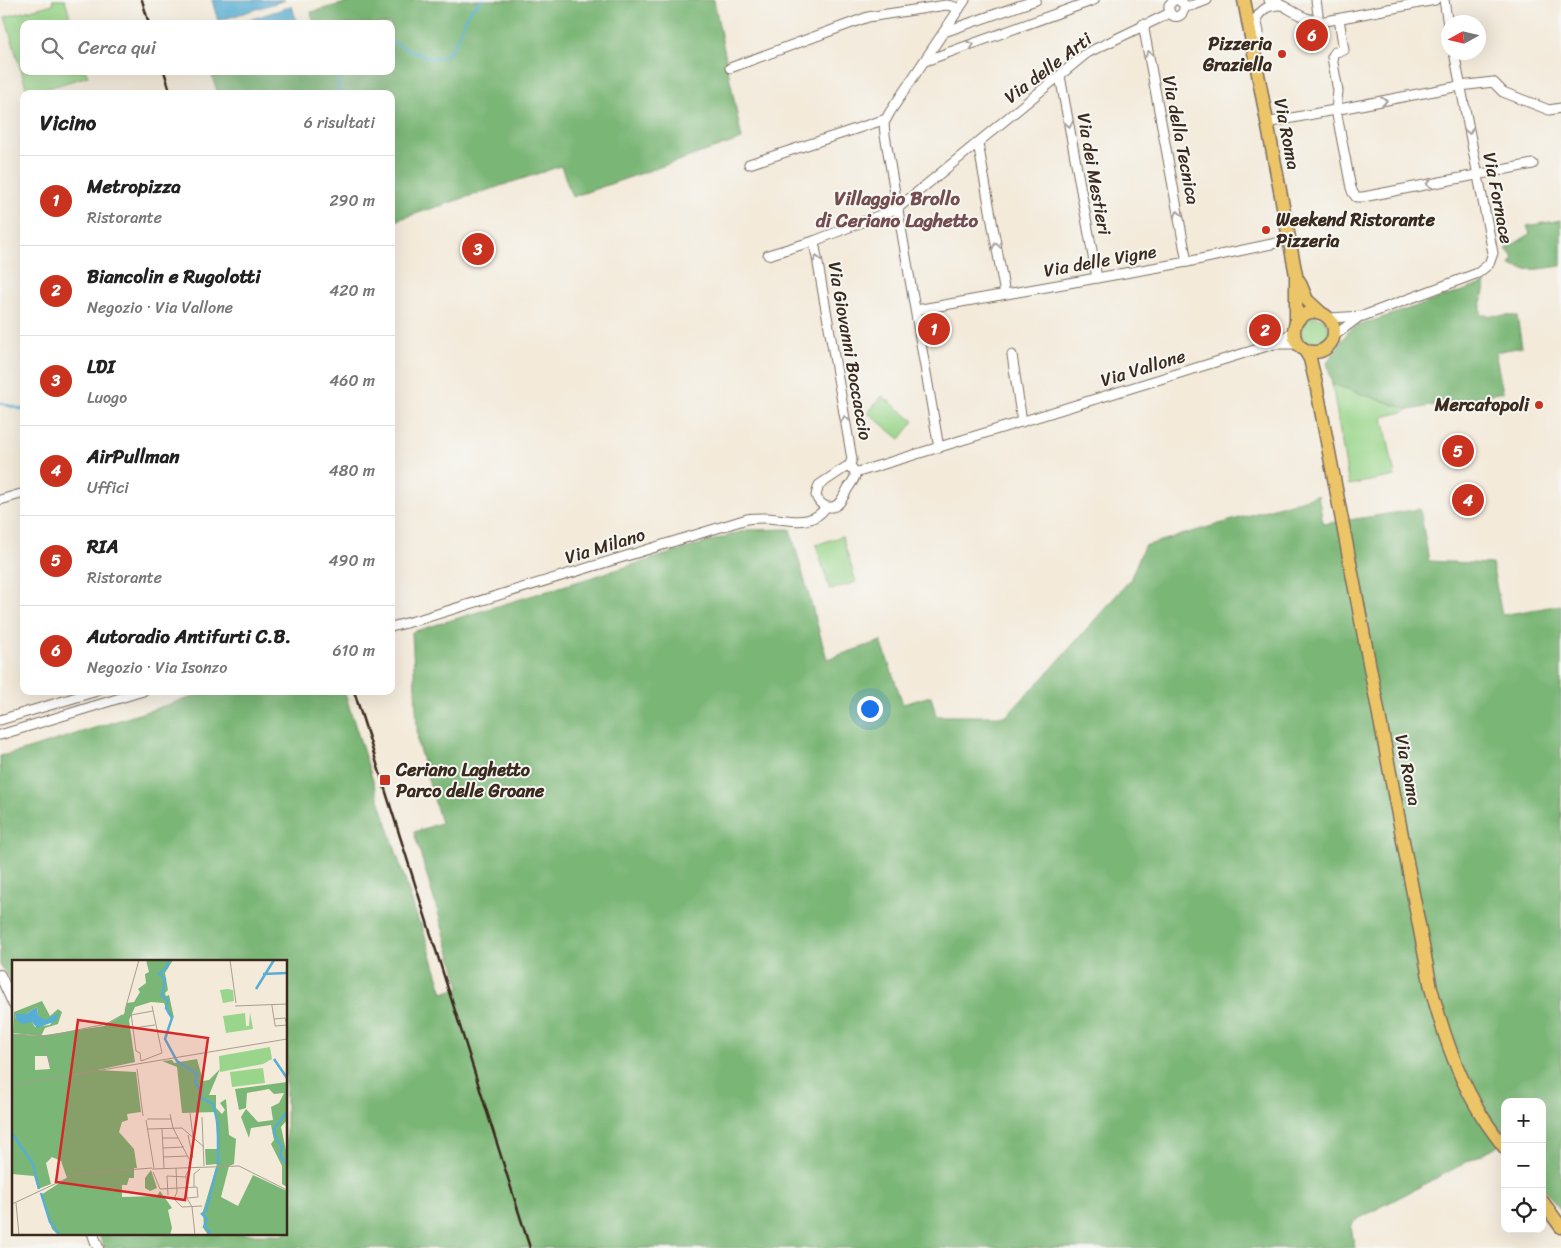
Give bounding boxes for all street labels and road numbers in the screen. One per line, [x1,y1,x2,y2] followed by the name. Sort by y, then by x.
[997,23,1100,112] street label: Via delle Arti
[1153,73,1209,207] street label: Via della Tecnica
[1264,96,1310,172] street label: Via Roma
[1068,111,1121,238] street label: Via dei Mestieri
[1473,150,1523,246] street label: Via Fornace
[1041,235,1159,287] street label: Via delle Vigne
[819,259,881,443] street label: Via Giovanni Boccaccio
[1096,340,1190,396] street label: Via Vallone
[561,519,649,573] street label: Via Milano
[1385,732,1431,808] street label: Via Roma

